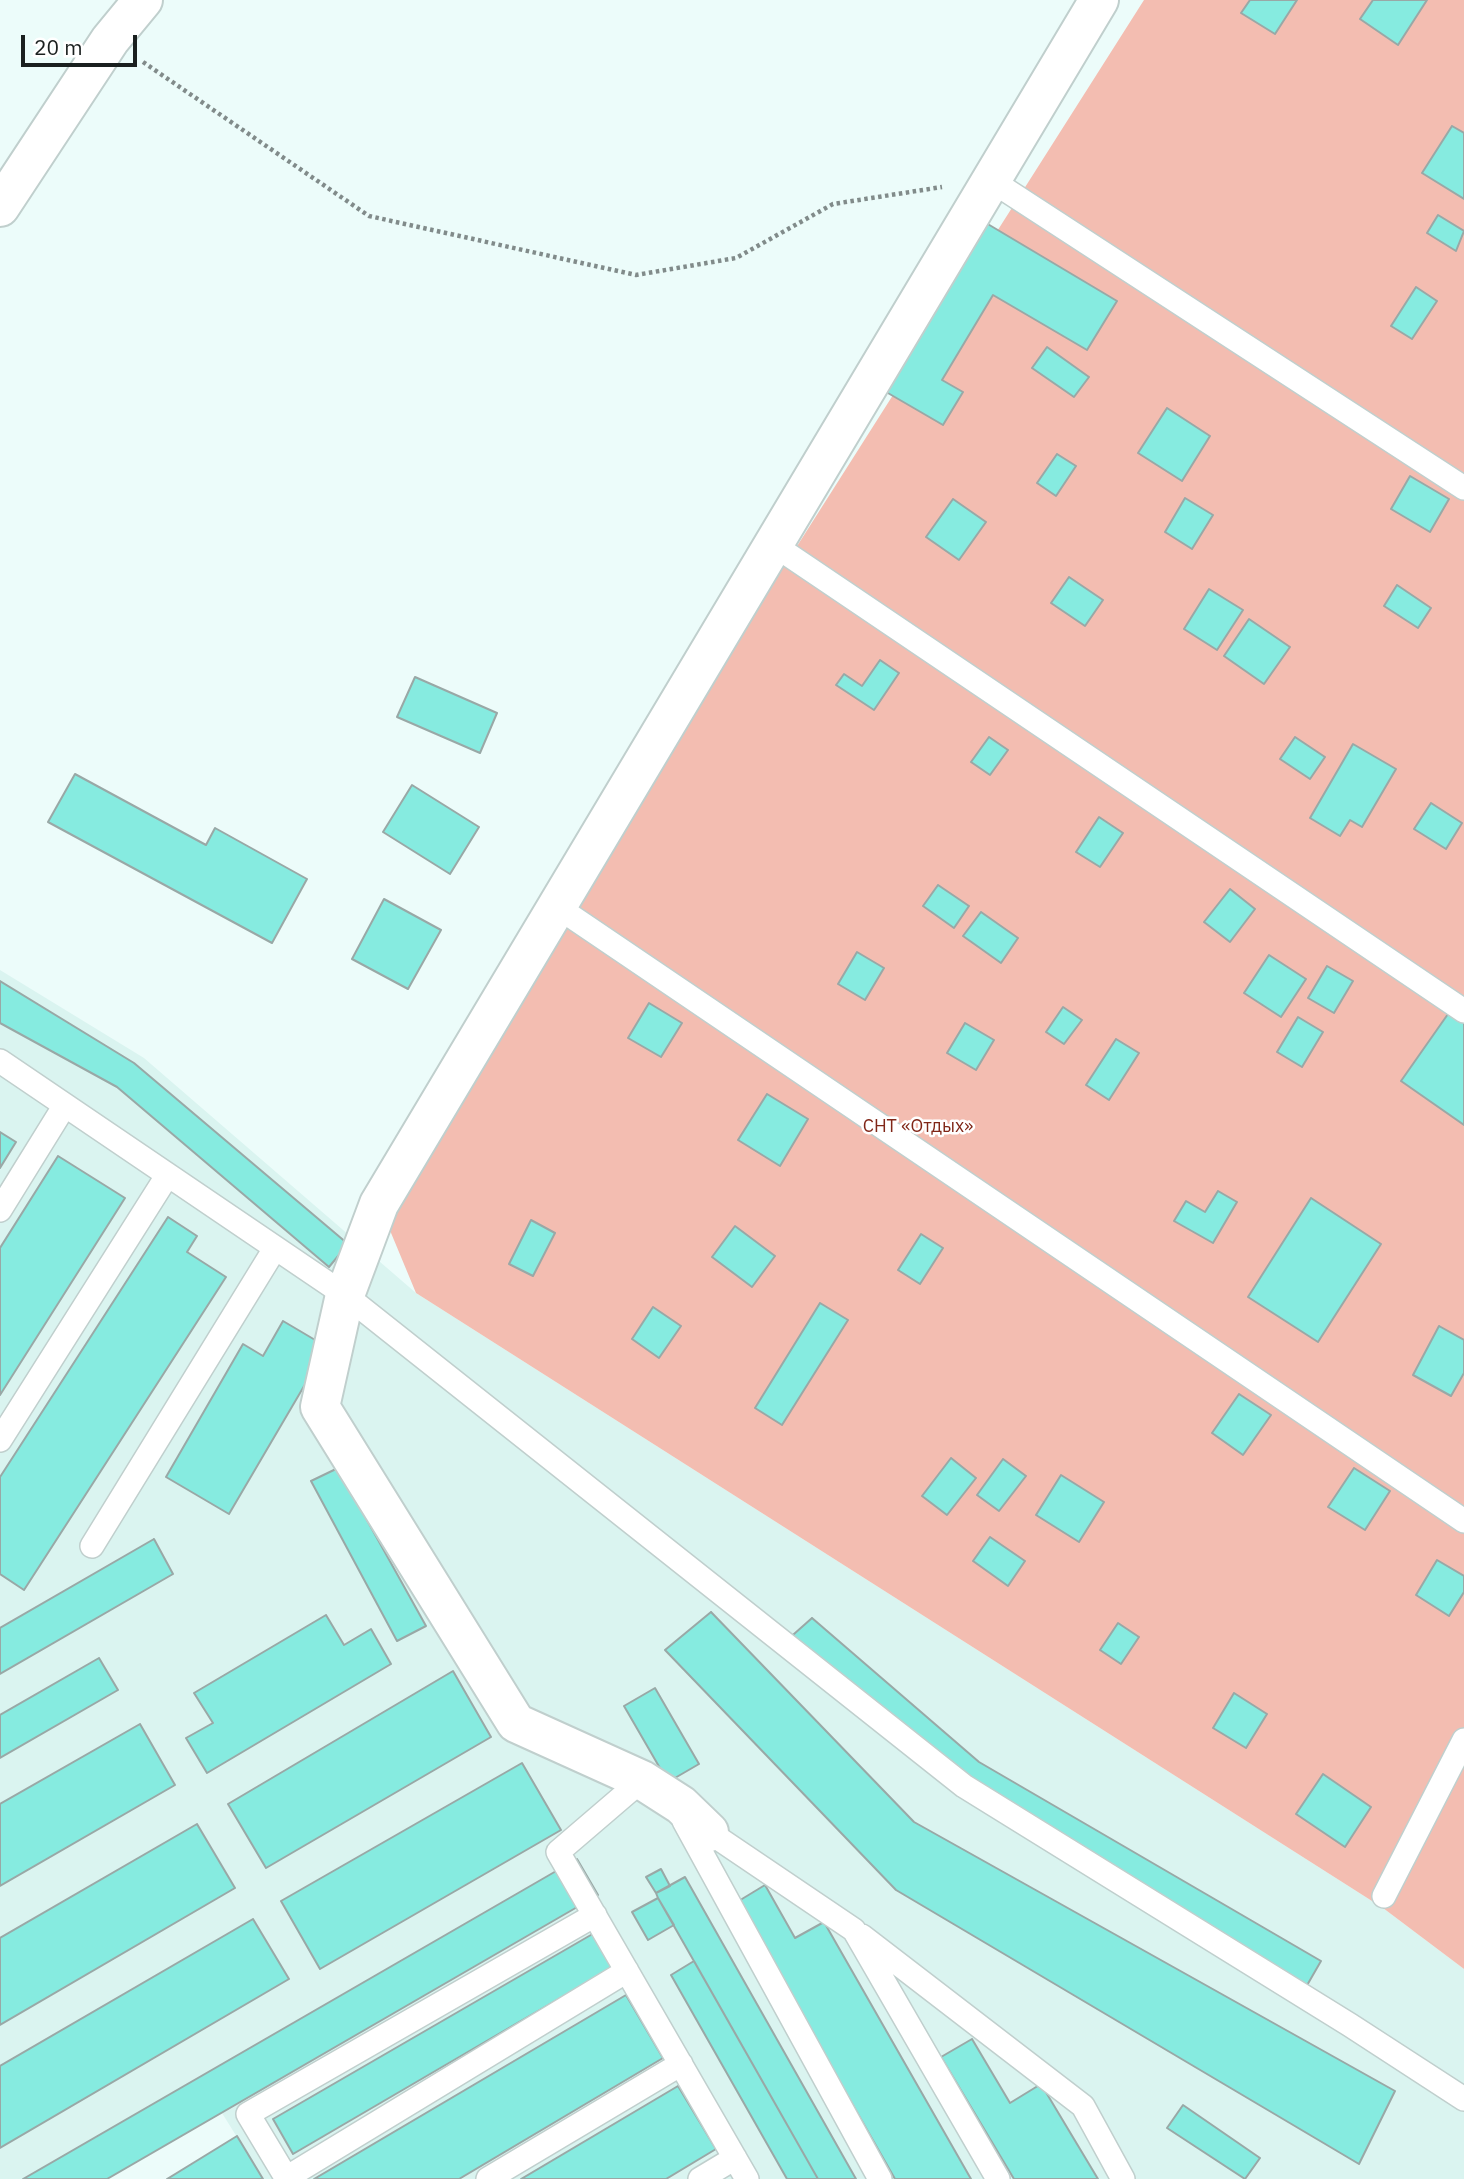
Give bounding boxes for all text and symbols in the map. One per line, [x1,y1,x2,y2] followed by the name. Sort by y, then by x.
[24,21,140,65] scale bar
[34,33,83,61] text: 20 m
[863,1116,973,1138] park label: СНТ «Отдых»

